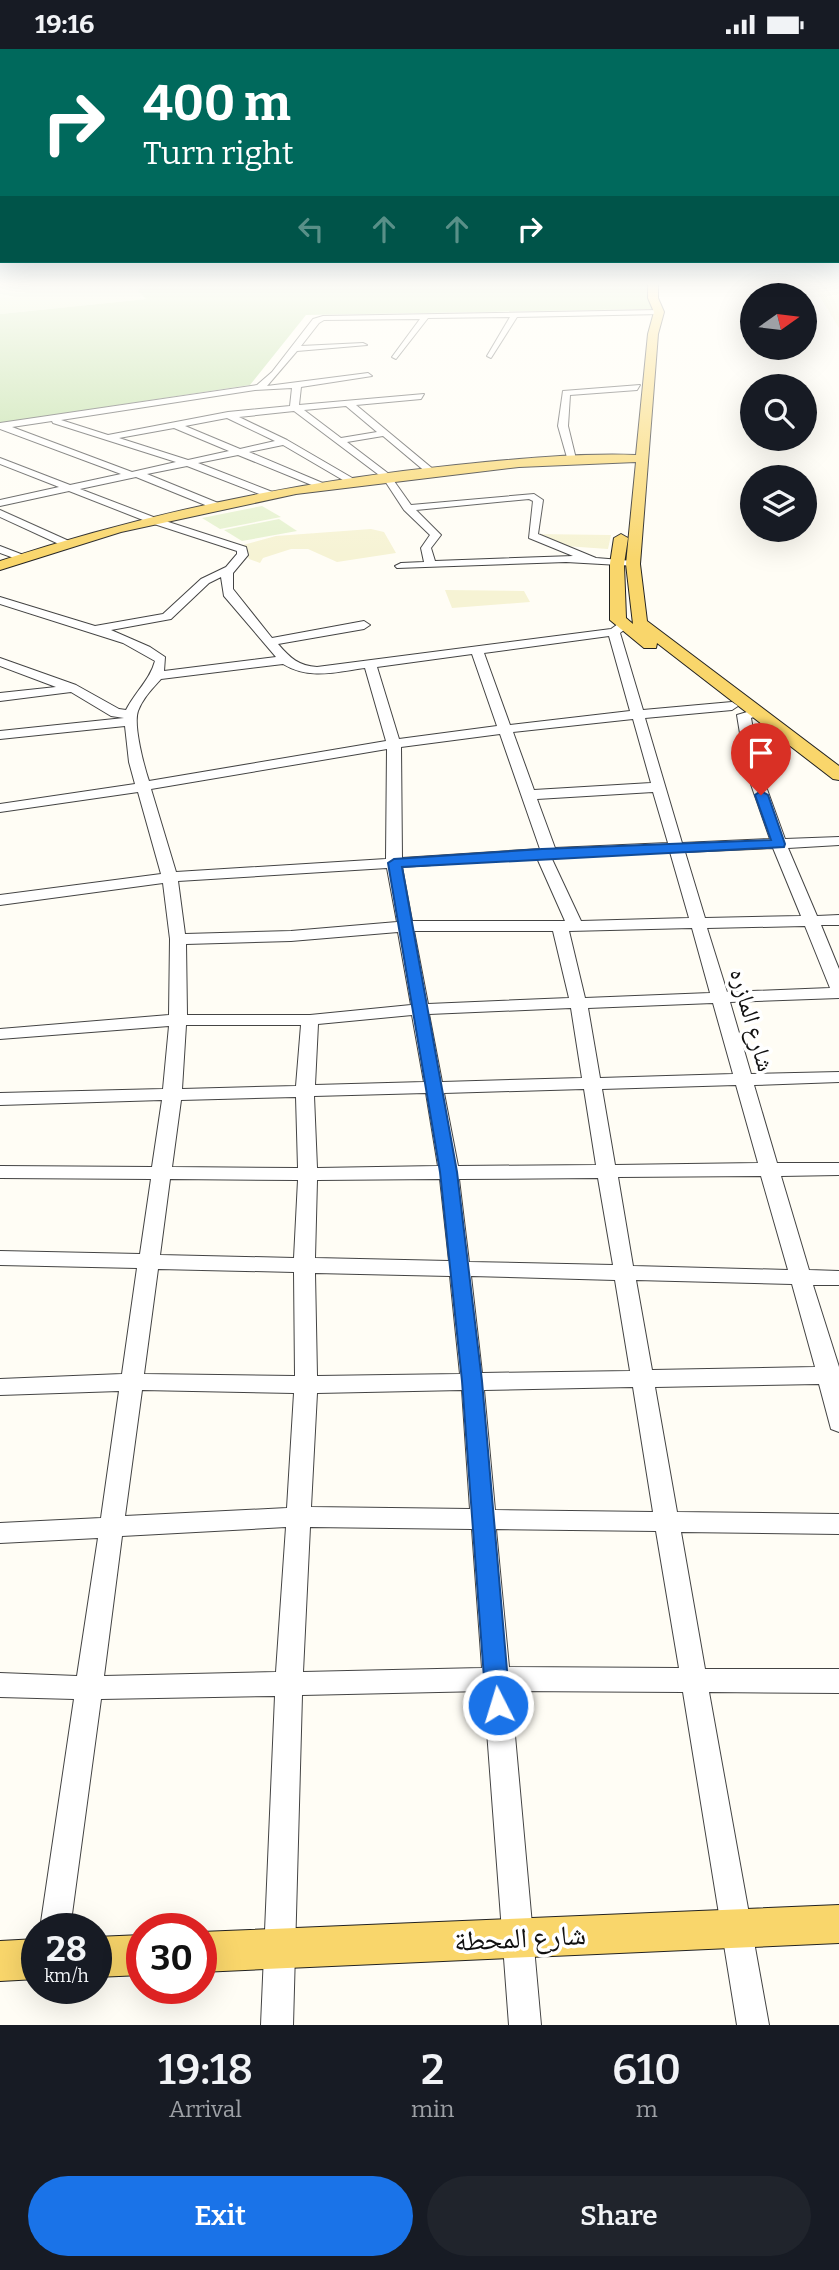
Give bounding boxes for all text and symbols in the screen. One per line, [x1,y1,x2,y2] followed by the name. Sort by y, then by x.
[35,9,94,40] text: 19:16
[143,74,291,133] text: 400 m
[28,77,119,168] icon: right
[143,134,294,172] text: Turn right
[292,210,330,248] icon: left
[365,210,403,248] icon: ahead
[438,210,476,248] icon: ahead
[511,210,549,248] icon: right
[740,283,817,361] north arrow
[740,283,817,542] map controls
[740,374,817,451] button: search
[740,465,817,542] button: layers
[731,723,791,795] pin
[742,734,780,772] icon: arrive
[723,965,780,1075] street label: شارع المازره
[461,1668,535,1742] position arrow
[126,1913,217,2004] speed limit sign: 30
[453,1918,587,1959] street label: شارع المحطة
[46,1928,87,1970] text: 28
[44,1965,89,1987] text: km/h
[158,2045,253,2095] text: 19:18
[421,2045,444,2095] text: 2
[612,2045,681,2095] text: 610
[169,2095,242,2123] text: Arrival
[411,2095,454,2123] text: min
[636,2095,658,2123] text: m
[28,2176,413,2256] button: Exit
[427,2176,811,2256] button: Share

